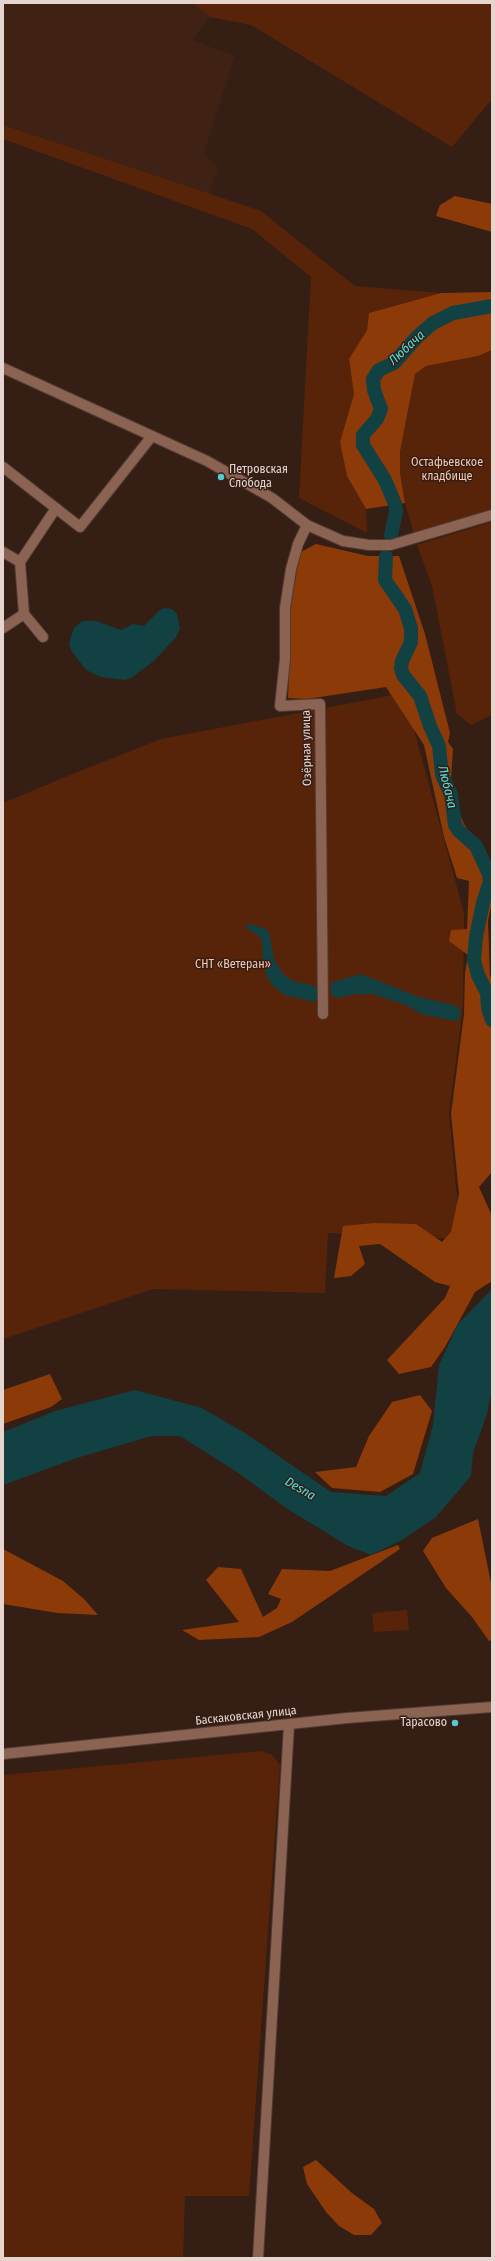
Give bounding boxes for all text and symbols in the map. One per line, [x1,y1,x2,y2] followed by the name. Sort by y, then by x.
[386,327,428,369] water label: Любача
[411,456,483,484] park label: Остафьевское кладбище
[229,463,288,491] place label: Петровская Слобода
[216,472,226,482] marker: Петровская Слобода
[299,710,315,786] street label: Озёрная улица
[434,764,460,810] water label: Любача
[195,958,271,972] park label: СНТ «Ветеран»
[282,1474,318,1504] water label: Desna
[195,1704,297,1728] street label: Баскаковская улица
[400,1716,447,1730] place label: Тарасово
[450,1718,460,1728] marker: Тарасово

